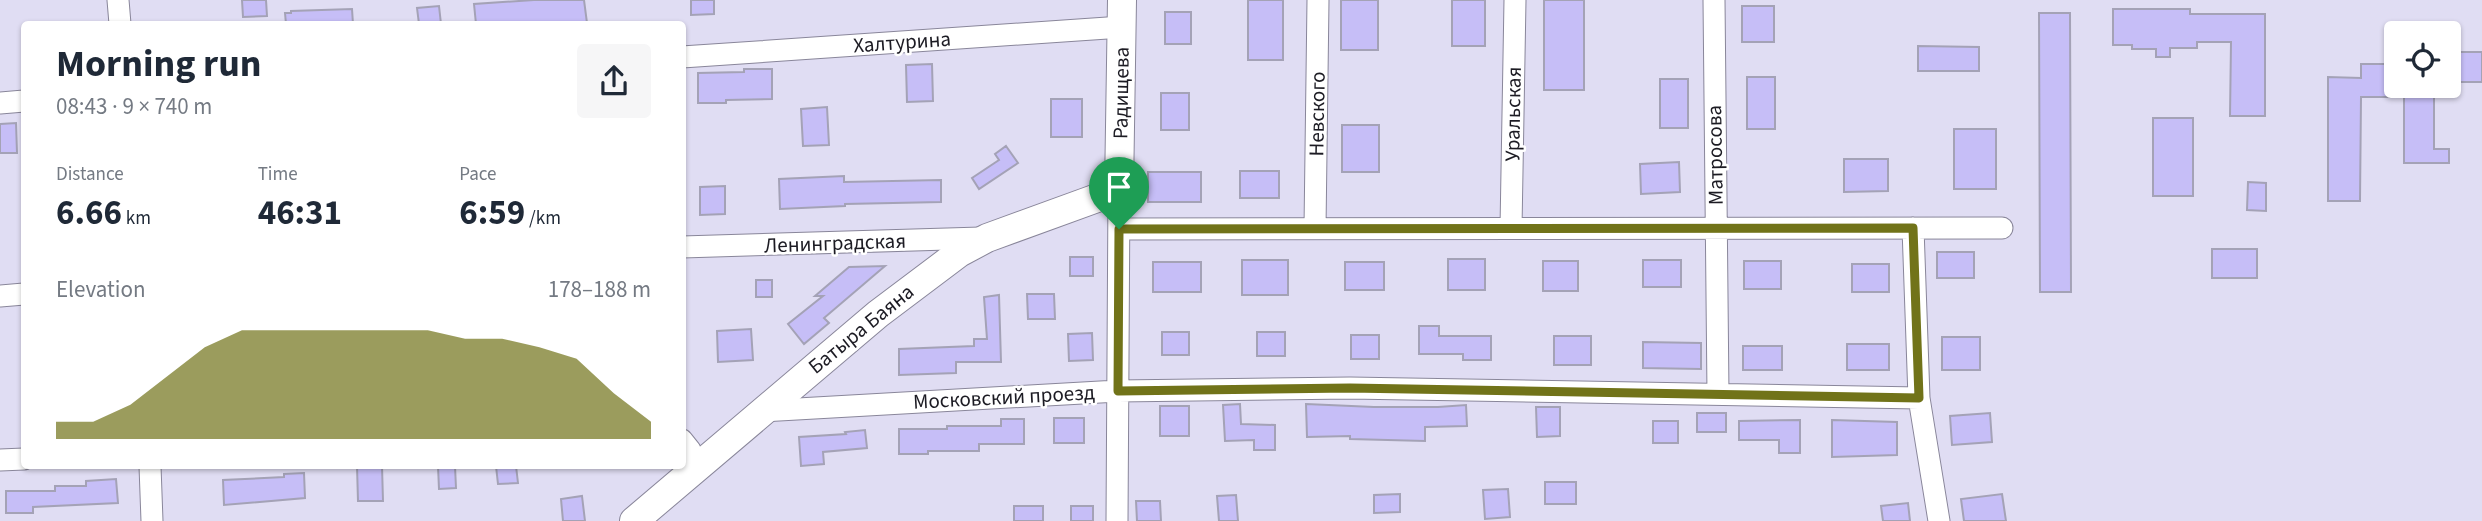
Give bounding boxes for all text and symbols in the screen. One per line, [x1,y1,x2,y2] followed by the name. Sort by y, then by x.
[2384,21,2461,98] map controls
[2384,21,2461,98] button: locate
[852,24,952,60] street label: Халтурина
[56,37,261,91] text: Morning run
[577,44,651,118] button: share
[1105,47,1137,139] street label: Радищева
[1497,66,1529,162] street label: Уральская
[1301,71,1333,157] street label: Невского
[56,90,212,123] text: 08:43 · 9 × 740 m
[1699,105,1731,205] street label: Матросова
[1089,157,1149,229] pin
[56,161,124,188] text: Distance
[258,161,298,188] text: Time
[459,161,497,188] text: Pace
[1100,168,1138,206] icon: arrive
[56,188,122,238] text: 6.66
[258,188,342,238] text: 46:31
[459,188,525,238] text: 6:59
[122,205,151,232] text: km
[525,205,561,232] text: /km
[763,226,907,260] street label: Ленинградская
[56,273,146,306] text: Elevation
[548,273,651,306] text: 178–188 m
[802,277,920,381] street label: Батыра Баяна
[912,377,1096,417] street label: Московский проезд

